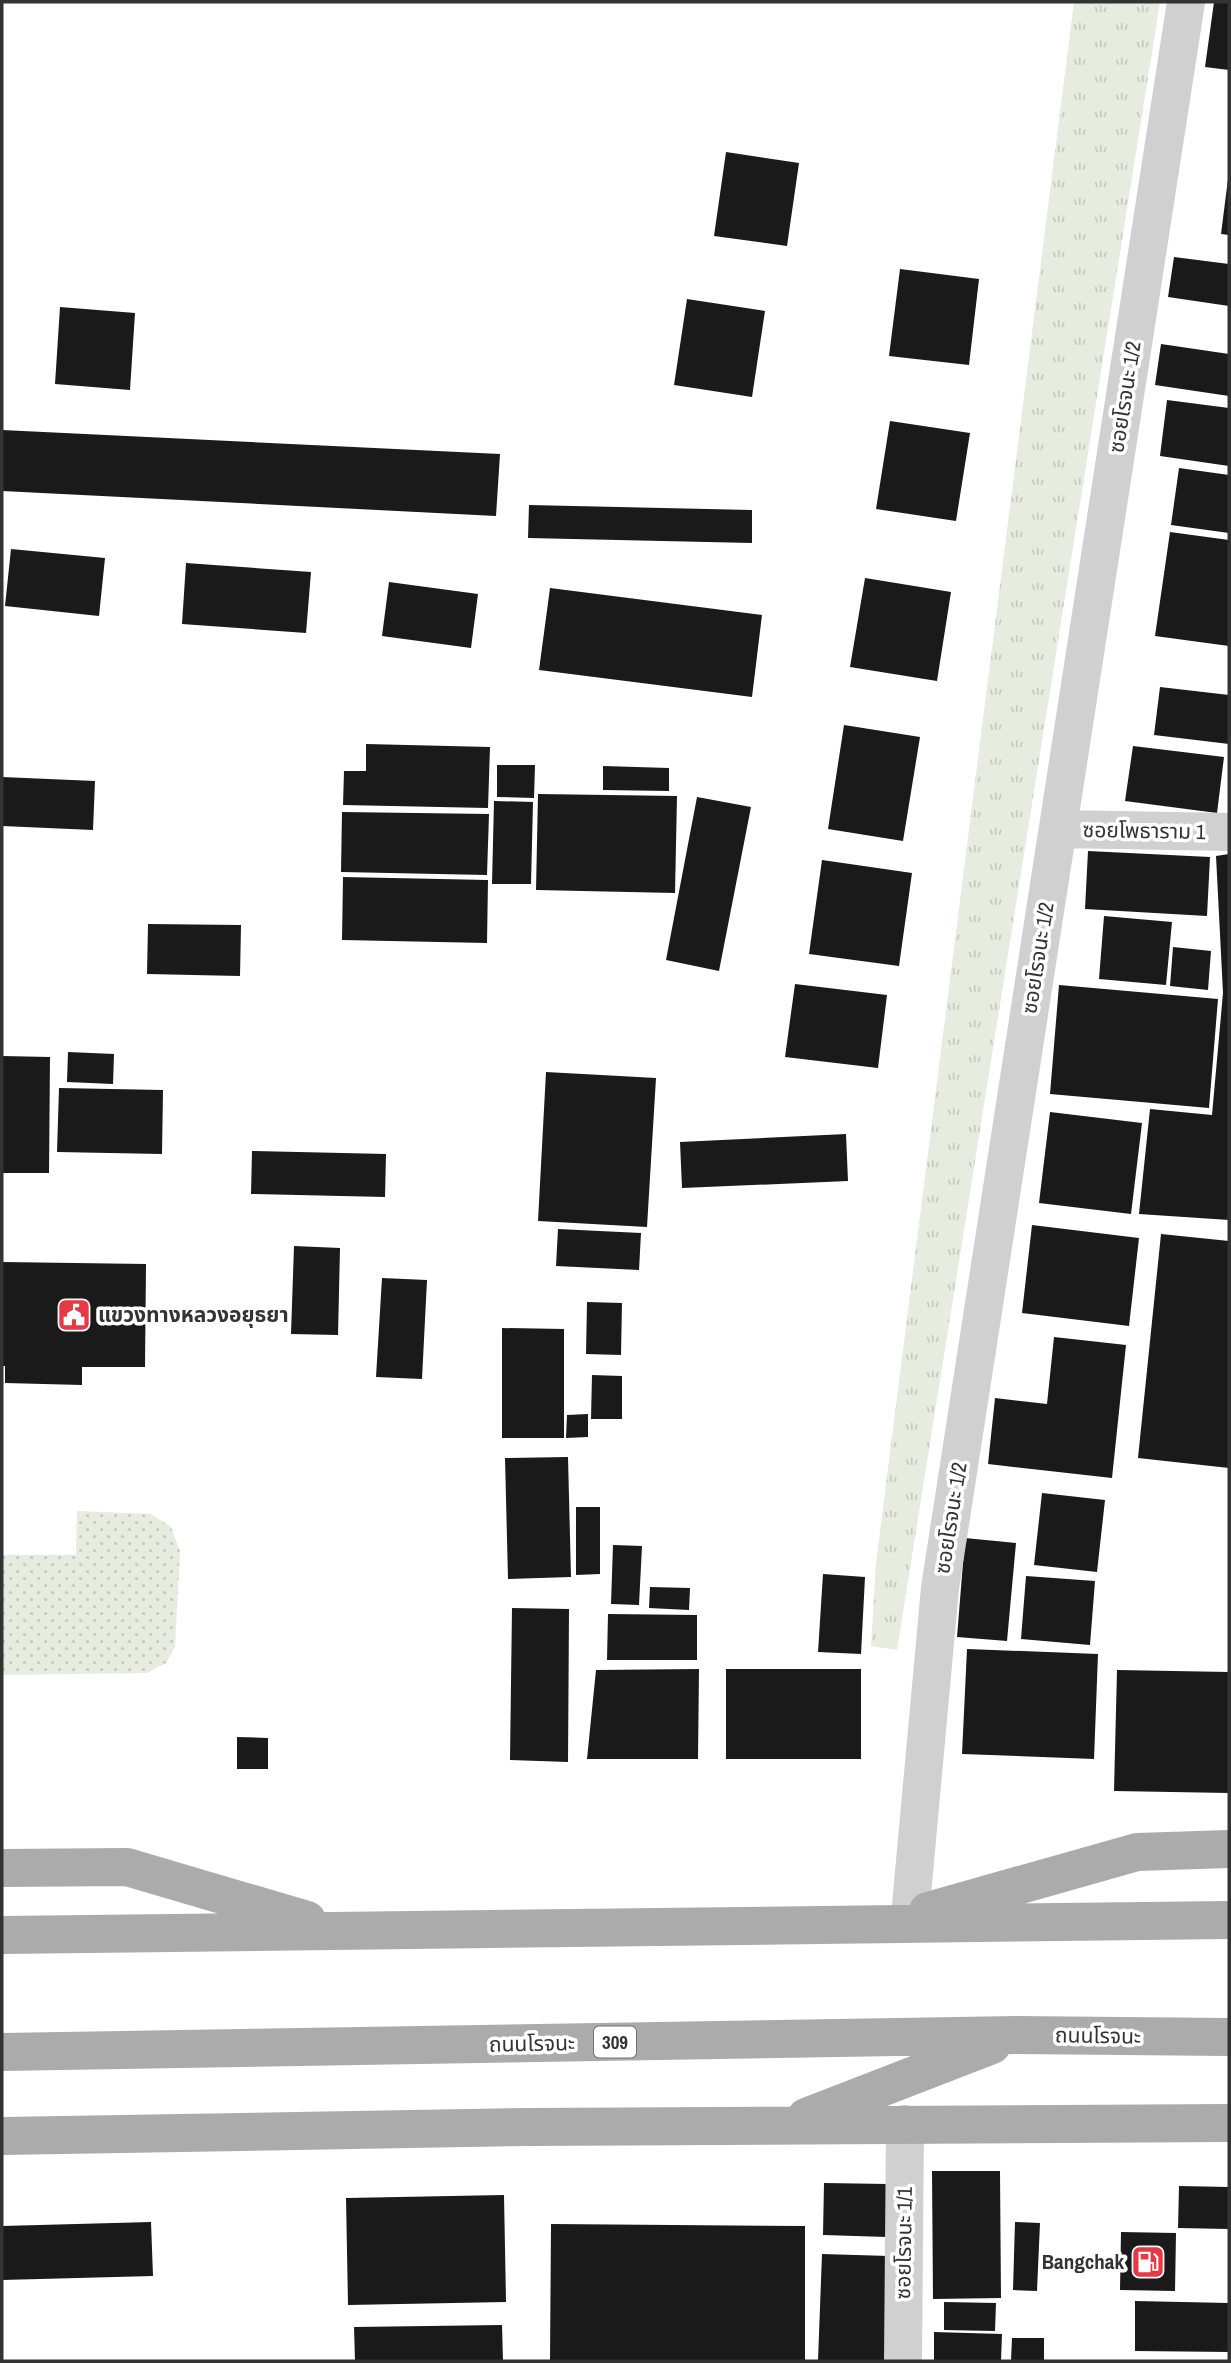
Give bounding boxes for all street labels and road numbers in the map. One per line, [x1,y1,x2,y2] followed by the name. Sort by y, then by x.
[1101,339,1148,455] street label: ซอยโรจนะ 1/2
[1082,815,1206,846] street label: ซอยโพธาราม 1
[1014,900,1061,1016] street label: ซอยโรจนะ 1/2
[927,1460,974,1576] street label: ซอยโรจนะ 1/2
[1055,2020,1141,2051] street label: ถนนโรจนะ
[594,2026,636,2058] road number: 309
[489,2028,575,2059] street label: ถนนโรจนะ
[888,2186,919,2300] street label: ซอยโรจนะ 1/1

